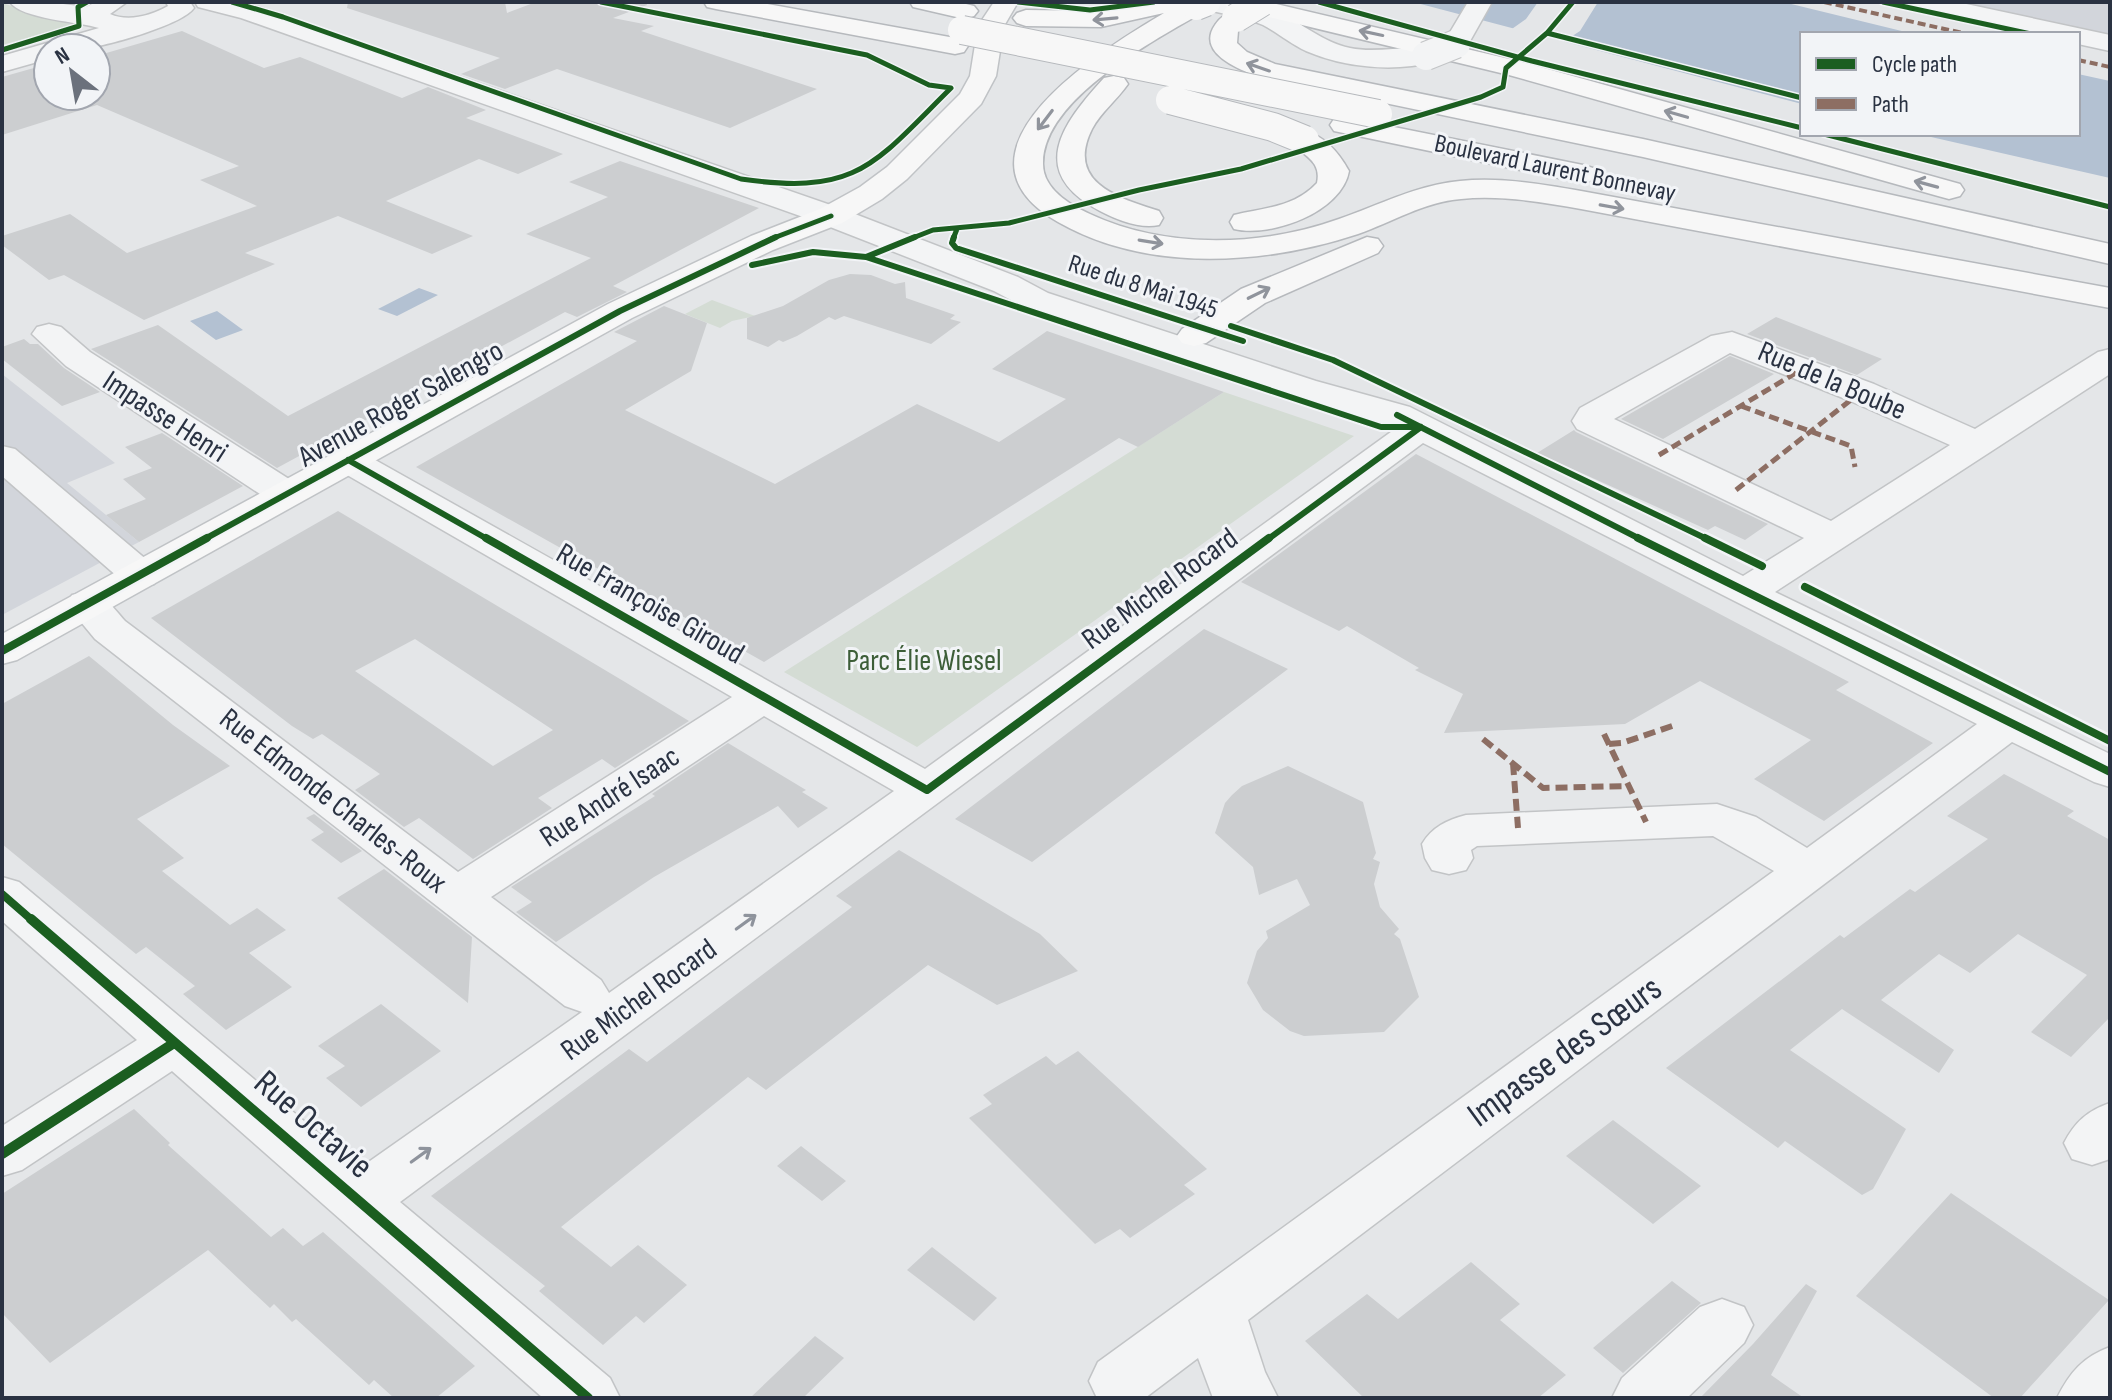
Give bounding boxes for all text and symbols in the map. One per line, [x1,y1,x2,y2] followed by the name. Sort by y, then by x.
[1092,11,1119,26] one-way arrow
[1358,25,1384,40] one-way arrow
[32,32,112,112] north arrow
[1800,32,2080,136] legend
[50,42,74,71] text: N
[1872,50,1957,79] text: Cycle path
[1246,59,1271,73] one-way arrow
[1872,90,1909,119] text: Path
[1664,105,1690,120] one-way arrow
[1037,109,1054,130] one-way arrow
[1432,128,1678,210] street label: Boulevard Laurent Bonnevay
[1914,176,1940,191] one-way arrow
[1598,200,1624,215] one-way arrow
[1137,235,1163,250] one-way arrow
[1064,248,1222,326] street label: Rue du 8 Mai 1945
[1247,285,1271,300] one-way arrow
[291,333,510,476] street label: Avenue Roger Salengro
[1753,334,1911,428] street label: Rue de la Boube
[96,363,234,471] street label: Impasse Henri
[1075,520,1245,658] street label: Rue Michel Rocard
[550,536,750,672] street label: Rue Françoise Giroud
[846,643,1002,679] park label: Parc Élie Wiesel
[212,701,454,901] street label: Rue Edmonde Charles-Roux
[534,739,686,855] street label: Rue André Isaac
[735,914,756,931] one-way arrow
[554,931,724,1069] street label: Rue Michel Rocard
[1460,967,1670,1137] street label: Impasse des Sœurs
[245,1062,381,1188] street label: Rue Octavie
[410,1147,431,1164] one-way arrow

